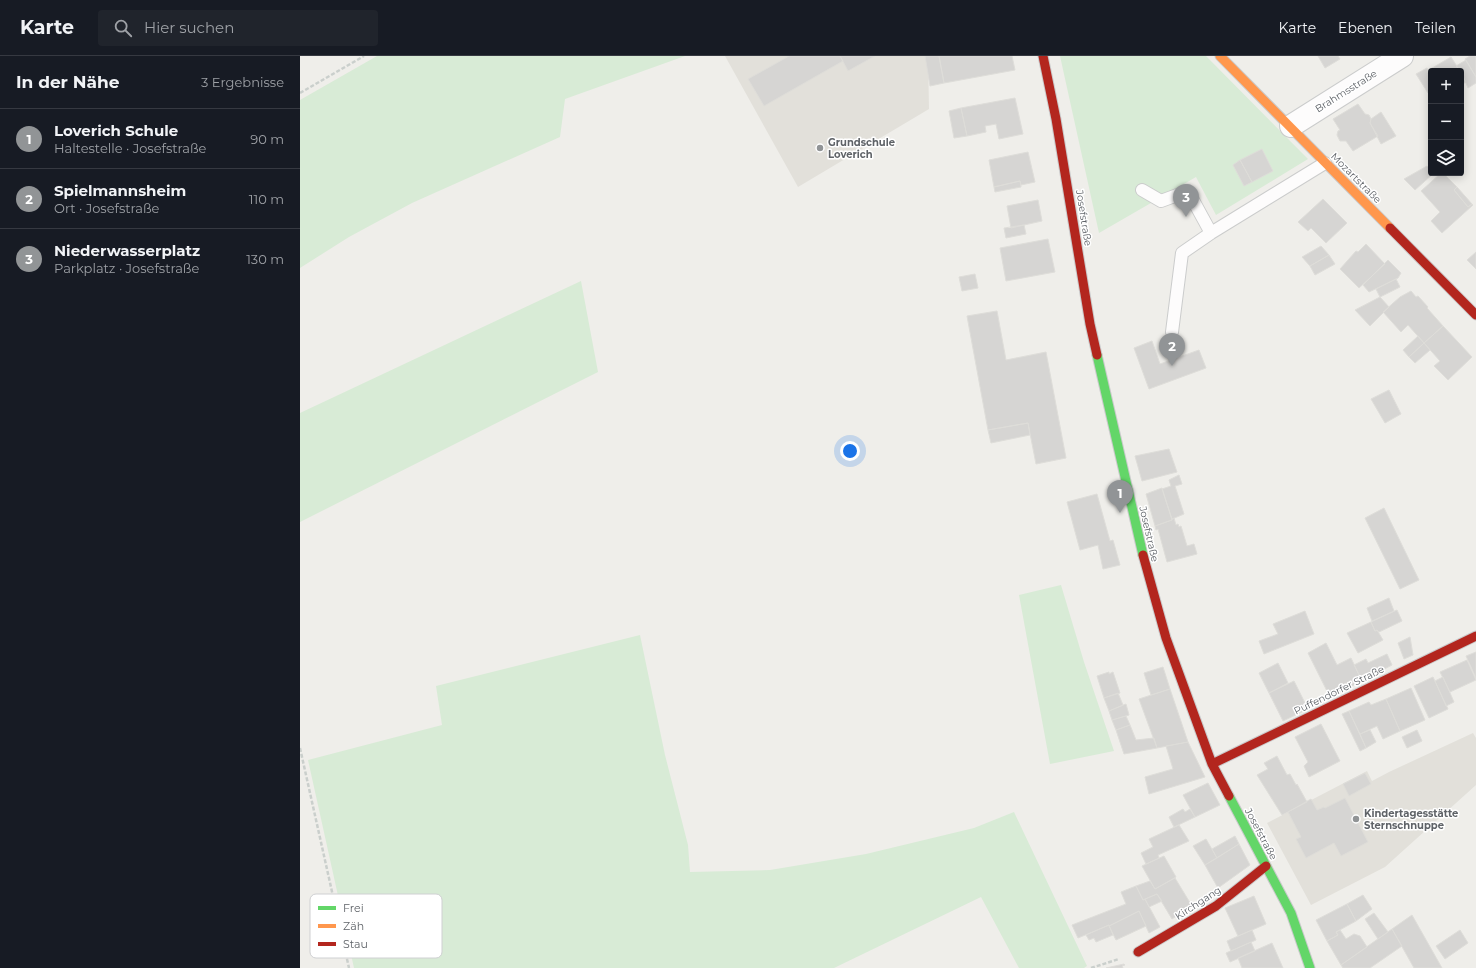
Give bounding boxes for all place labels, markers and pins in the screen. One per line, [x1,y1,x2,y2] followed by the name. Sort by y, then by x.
[828,136,895,161] place label: Grundschule Loverich
[815,143,825,153] marker: Grundschule Loverich
[1173,184,1199,217] pin: 3
[1159,333,1185,366] pin: 2
[1107,480,1133,513] pin: 1
[1364,807,1458,832] place label: Kindertagesstätte Sternschnuppe
[1351,814,1361,824] marker: Kindertagesstätte Sternschnuppe

